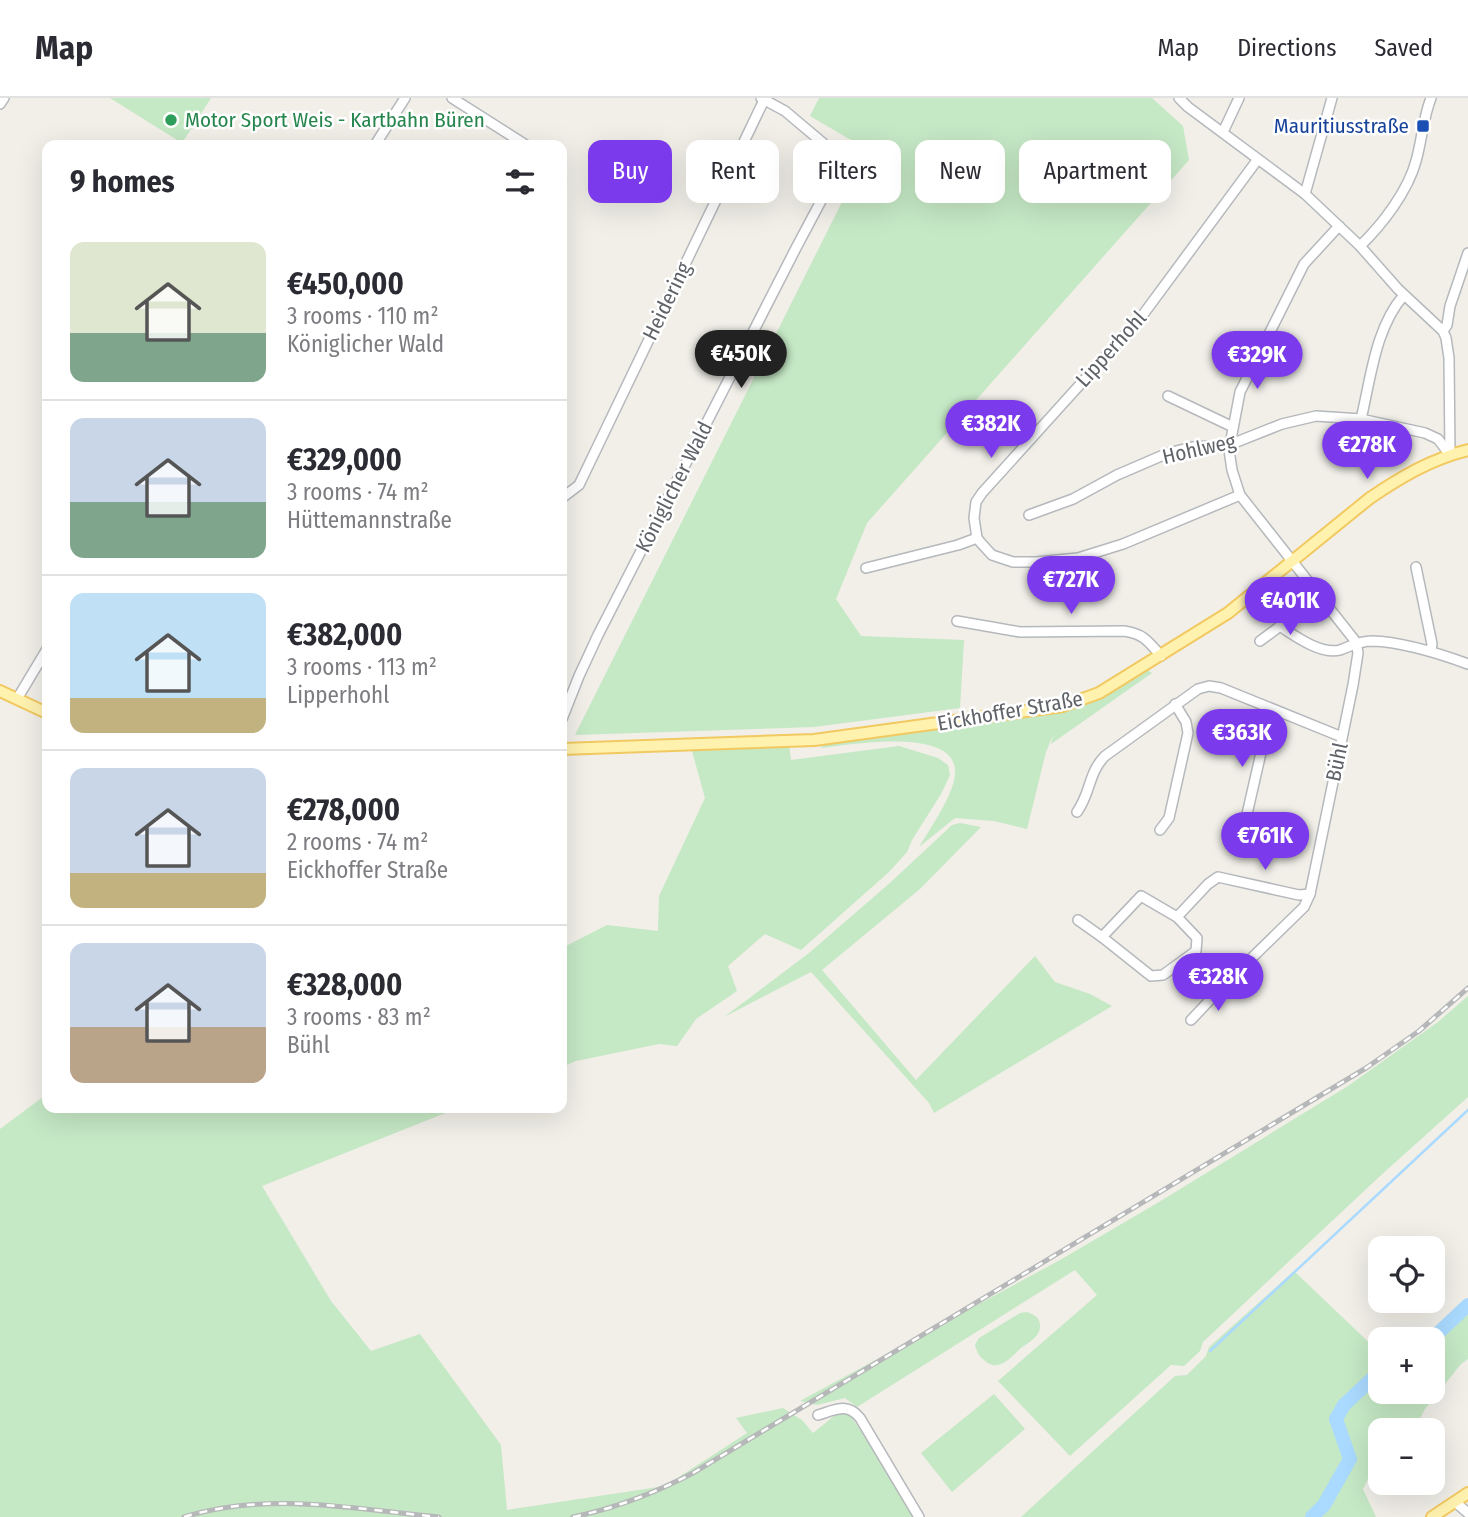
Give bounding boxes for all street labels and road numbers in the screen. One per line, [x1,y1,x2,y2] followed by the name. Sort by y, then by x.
[637,258,697,344] street label: Heidering
[1070,305,1152,392] street label: Lipperhohl
[630,417,718,557] street label: Königlicher Wald
[1160,428,1238,470] street label: Hohlweg
[935,685,1085,737] street label: Eickhoffer Straße
[1320,740,1354,784] street label: Bühl

